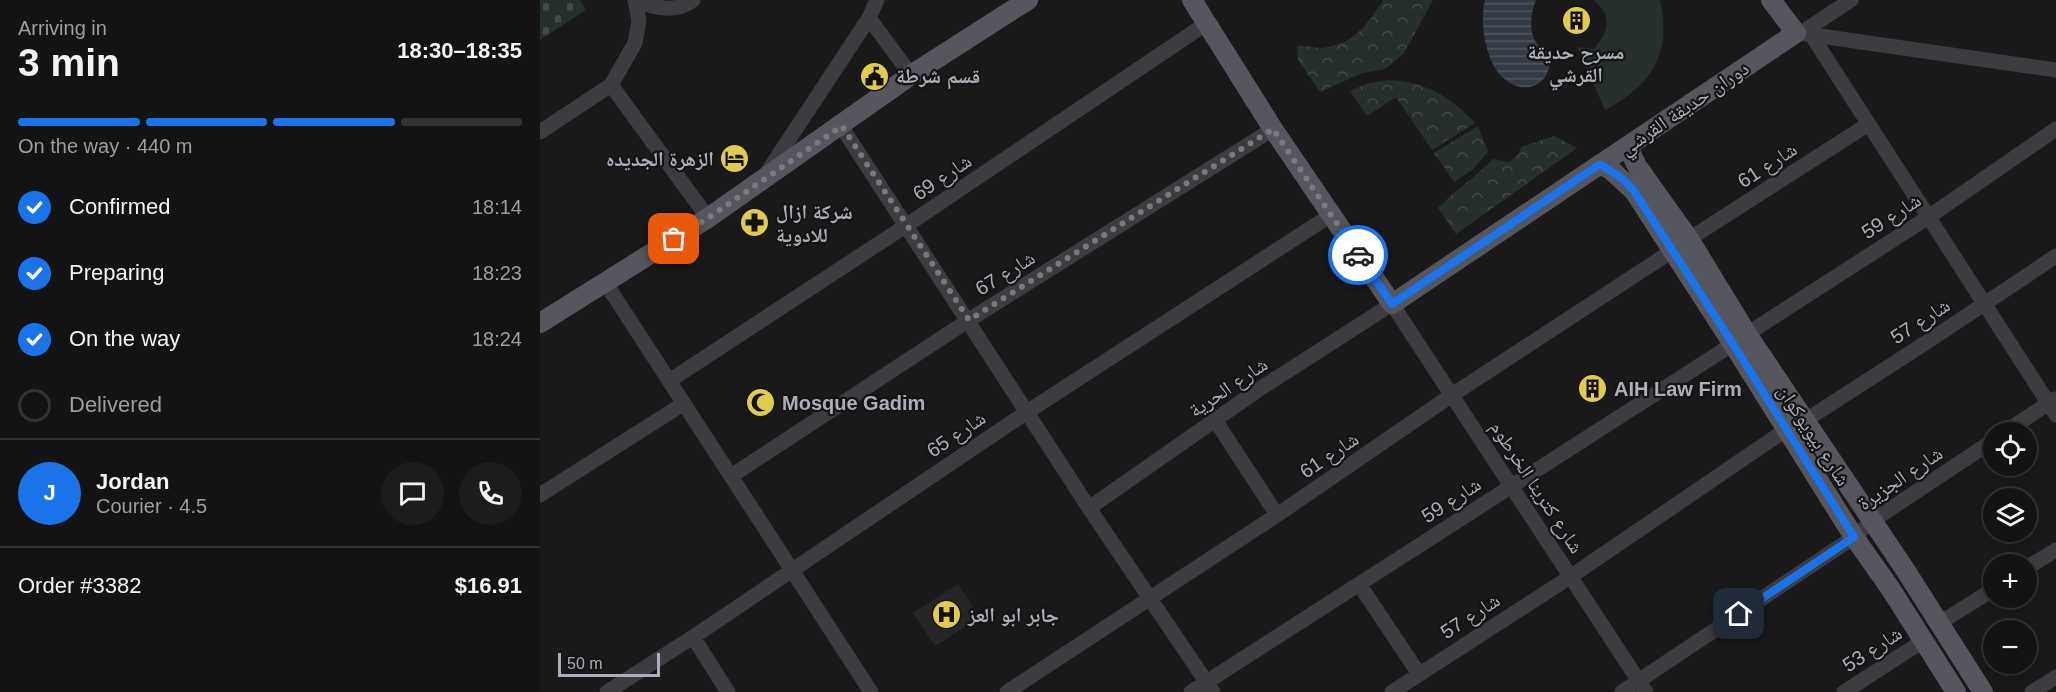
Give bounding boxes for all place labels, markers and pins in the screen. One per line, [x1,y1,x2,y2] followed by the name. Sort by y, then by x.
[1560,5,1592,37] building icon: مسرح حديقة القرشي
[1527,41,1625,91] place label: مسرح حديقة القرشي
[859,60,891,92] public building icon: قسم شرطة
[896,65,980,90] place label: قسم شرطة
[719,143,751,175] hotel icon: الزهرة الجديده
[606,148,714,171] place label: الزهرة الجديده
[776,201,853,247] place label: شركة ازال للادوية
[739,207,771,239] pharmacy icon: شركة ازال للادوية
[648,213,699,264] pin
[1577,373,1609,405] building icon: AIH Law Firm
[1614,378,1742,400] place label: AIH Law Firm
[745,387,777,419] mosque icon: Mosque Gadim
[782,392,925,414] place label: Mosque Gadim
[1713,588,1764,639] pin
[931,599,963,631] hospital icon: جابر ابو العز
[967,604,1059,627] place label: جابر ابو العز

